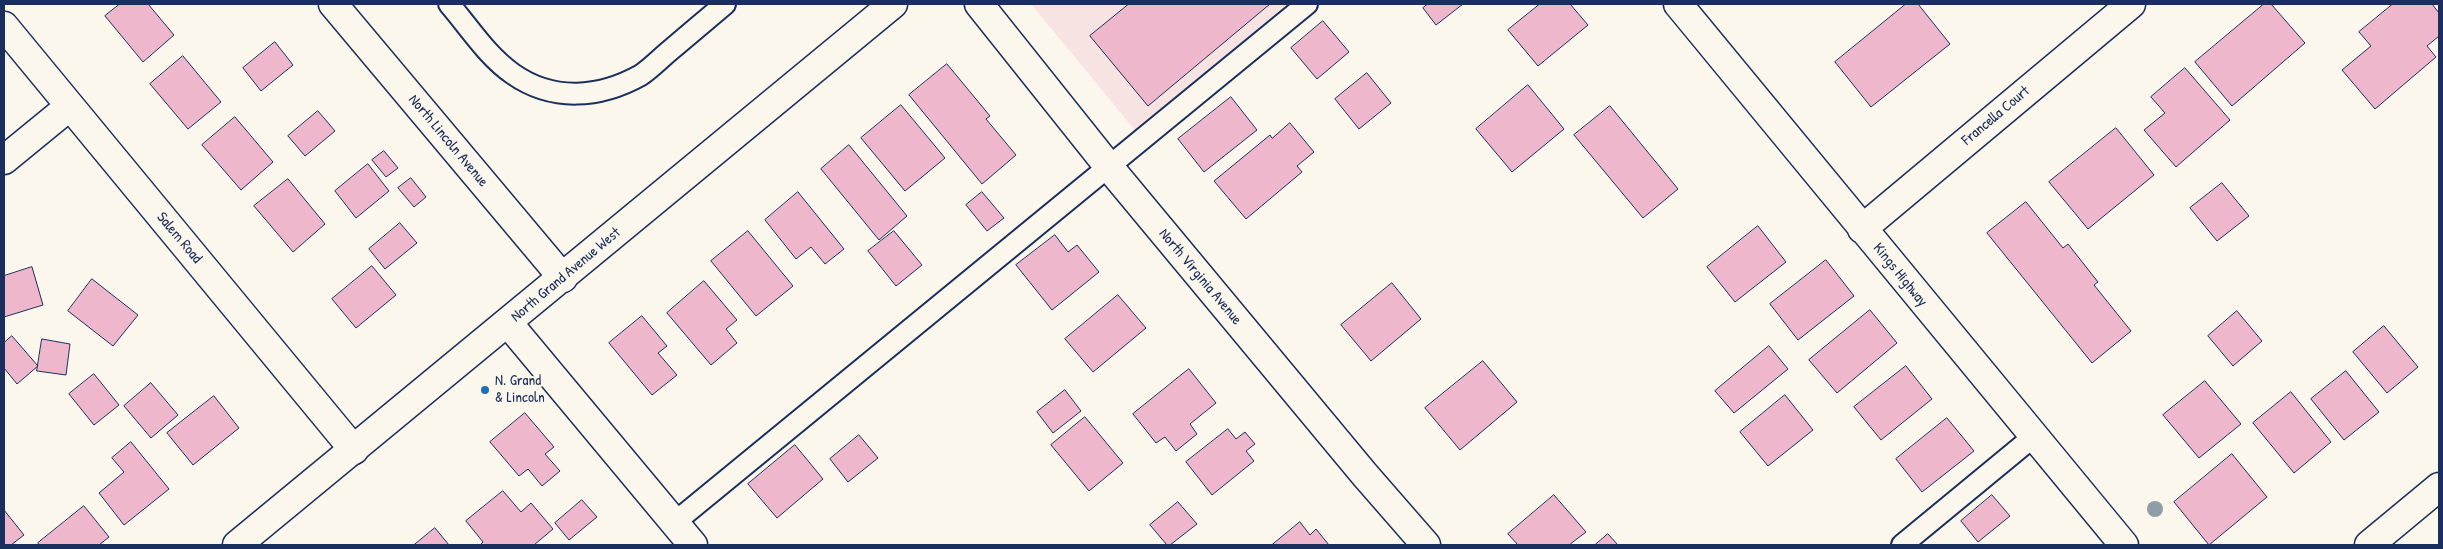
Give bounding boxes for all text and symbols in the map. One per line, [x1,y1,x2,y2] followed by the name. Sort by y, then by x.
[1958,82,2034,150] street label: Francella Court
[404,91,492,191] street label: North Lincoln Avenue
[153,209,205,267] street label: Salem Road
[508,224,624,326] street label: North Grand Avenue West
[1155,225,1245,329] street label: North Virginia Avenue
[1869,240,1931,310] street label: Kings Highway
[495,372,545,407] place label: N. Grand & Lincoln
[479,384,491,396] marker: N. Grand & Lincoln

